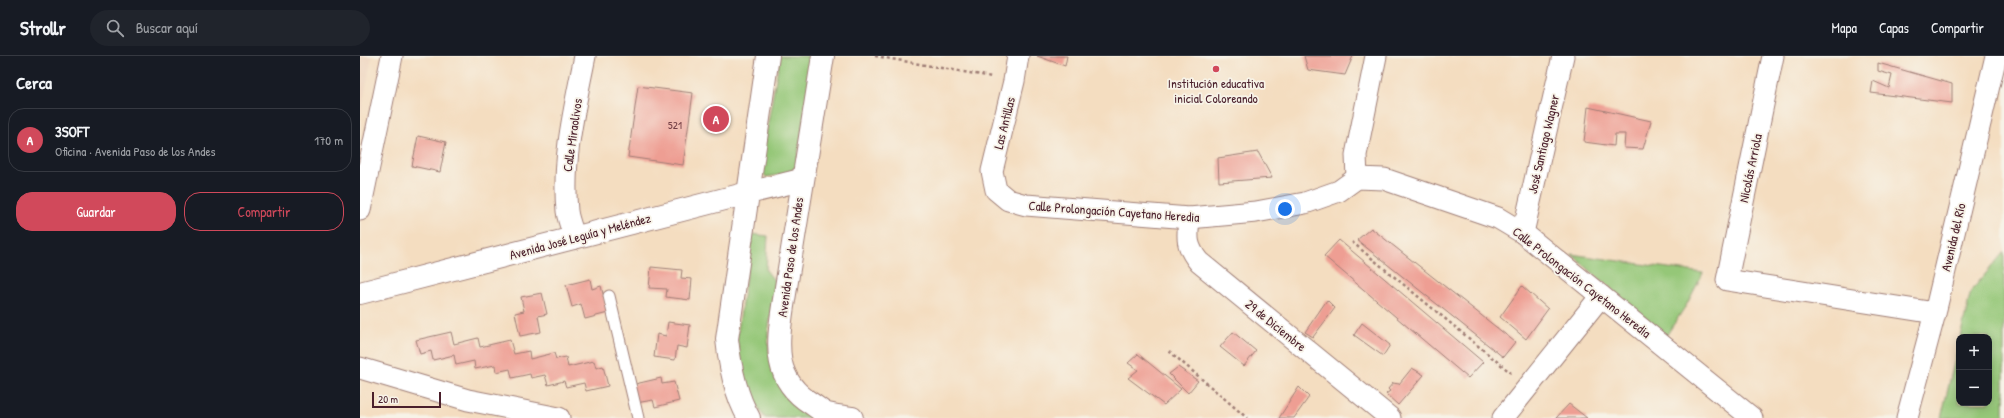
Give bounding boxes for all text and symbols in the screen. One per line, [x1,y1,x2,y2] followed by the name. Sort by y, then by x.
[90,10,370,46] search box
[20,15,66,41] text: Strollr
[104,17,126,39] icon: search
[136,17,198,38] text: Buscar aquí
[1832,18,1857,37] text: Mapa
[1879,18,1909,37] text: Capas
[1931,18,1984,37] text: Compartir
[1211,64,1221,74] marker: Institución educativa inicial Coloreando
[16,71,52,94] text: Cerca
[1168,74,1264,107] place label: Institución educativa inicial Coloreando
[1523,92,1563,196] street label: José Santiago Wagner
[989,95,1019,151] street label: Las Antillas
[558,97,586,173] street label: Calle Miraolivos
[703,104,729,134] pin: A
[668,118,682,132] house number: 521
[55,121,90,142] text: 3SOFT
[27,131,33,149] text: A
[314,131,343,149] text: 170 m
[1734,132,1766,204] street label: Nicolás Arriola
[55,142,216,160] text: Oficina · Avenida Paso de los Andes
[16,192,176,231] button: Guardar
[184,192,344,231] button: Compartir
[773,196,807,318] street label: Avenida Paso de los Andes
[1028,196,1200,226] street label: Calle Prolongación Cayetano Heredia
[1275,199,1295,219] your location
[1936,201,1970,273] street label: Avenida del Río
[507,208,653,264] street label: Avenida José Leguía y Meléndez
[1509,222,1655,342] street label: Calle Prolongación Cayetano Heredia
[1242,295,1310,355] street label: 29 de Diciembre
[1956,334,1992,406] map controls
[1956,334,1992,370] button: +
[1956,370,1992,406] button: −
[372,390,441,409] scale bar
[378,392,398,406] text: 20 m

